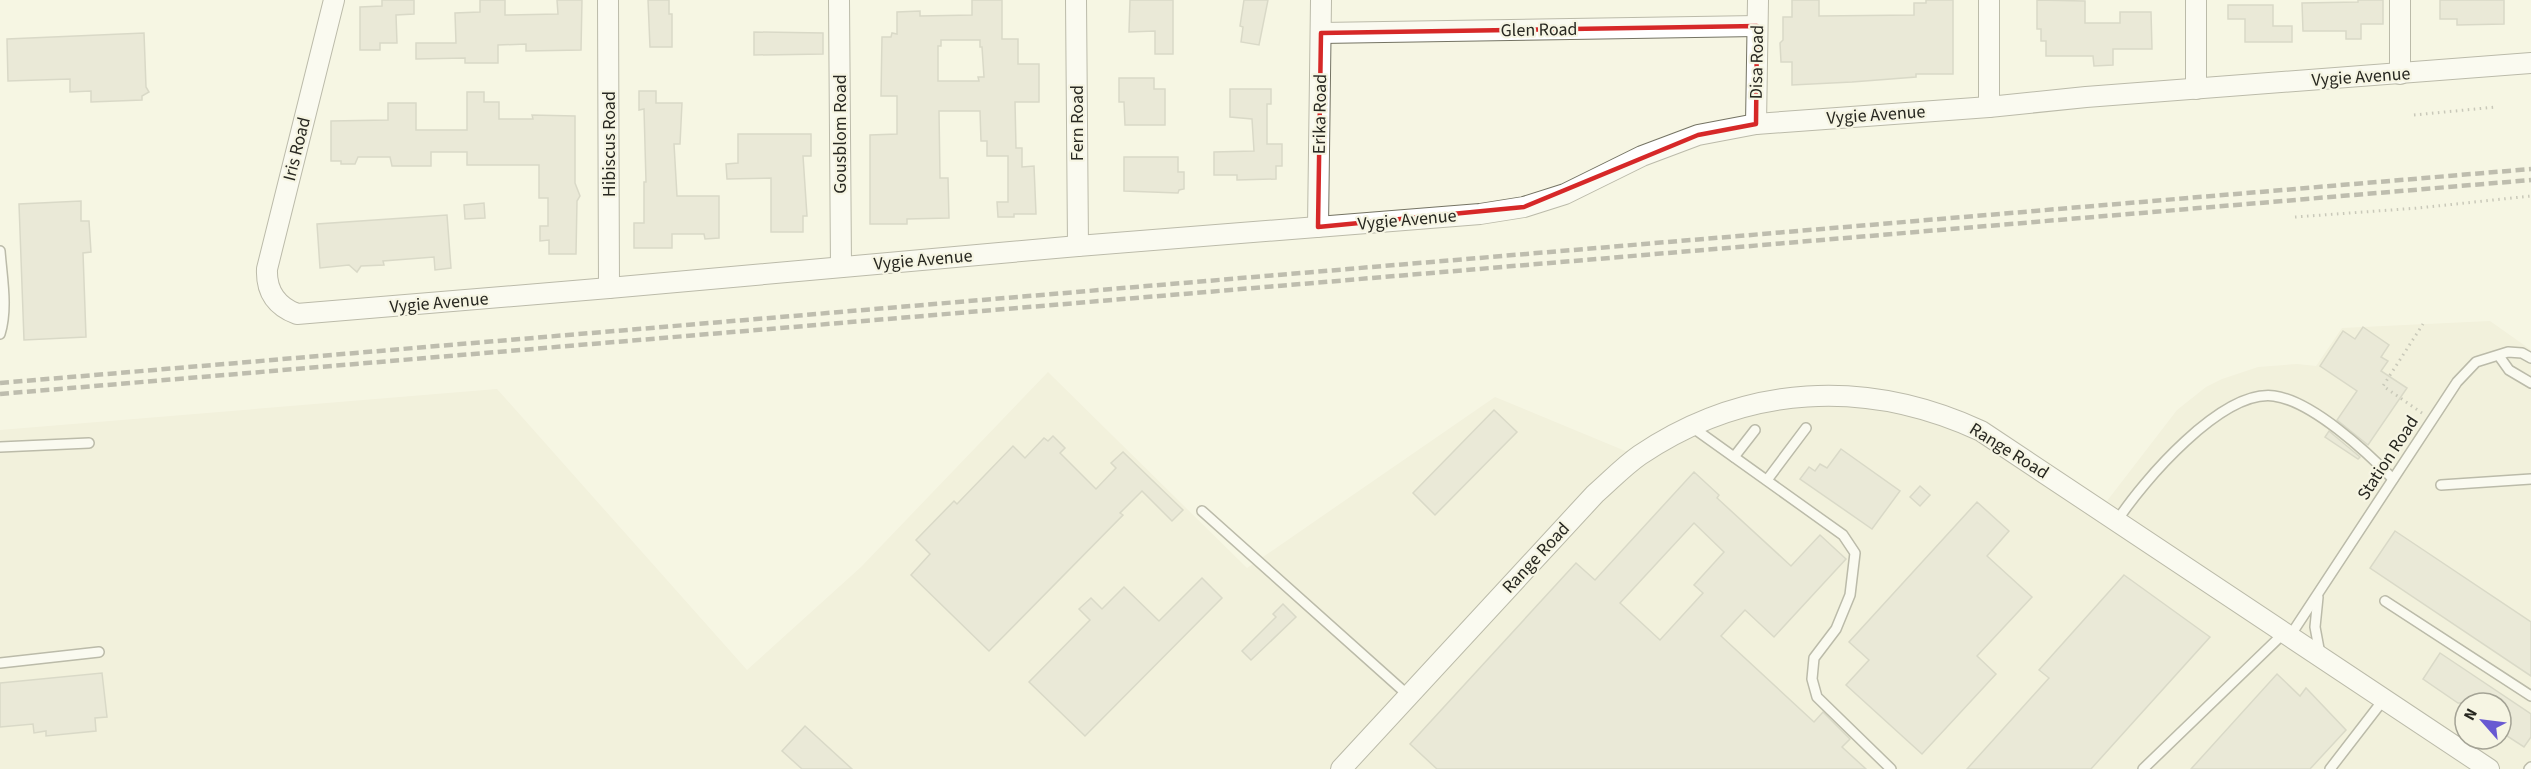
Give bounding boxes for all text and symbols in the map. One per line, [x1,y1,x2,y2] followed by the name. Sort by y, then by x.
[1500,17,1578,43] street label: Glen Road
[1744,25,1770,99] street label: Disa Road
[2311,61,2411,93] street label: Vygie Avenue
[828,74,853,194] street label: Gousblom Road
[1307,74,1333,154] street label: Erika Road
[1065,85,1090,161] street label: Fern Road
[597,91,622,197] street label: Hibiscus Road
[1826,99,1926,131] street label: Vygie Avenue
[277,114,317,184] street label: Iris Road
[1357,203,1457,237] street label: Vygie Avenue
[873,243,973,277] street label: Vygie Avenue
[389,286,489,320] street label: Vygie Avenue
[2351,411,2425,505] street label: Station Road
[1965,417,2053,485] street label: Range Road
[1496,517,1576,599] street label: Range Road
[2453,691,2513,751] north arrow
[2458,705,2483,724] text: N

